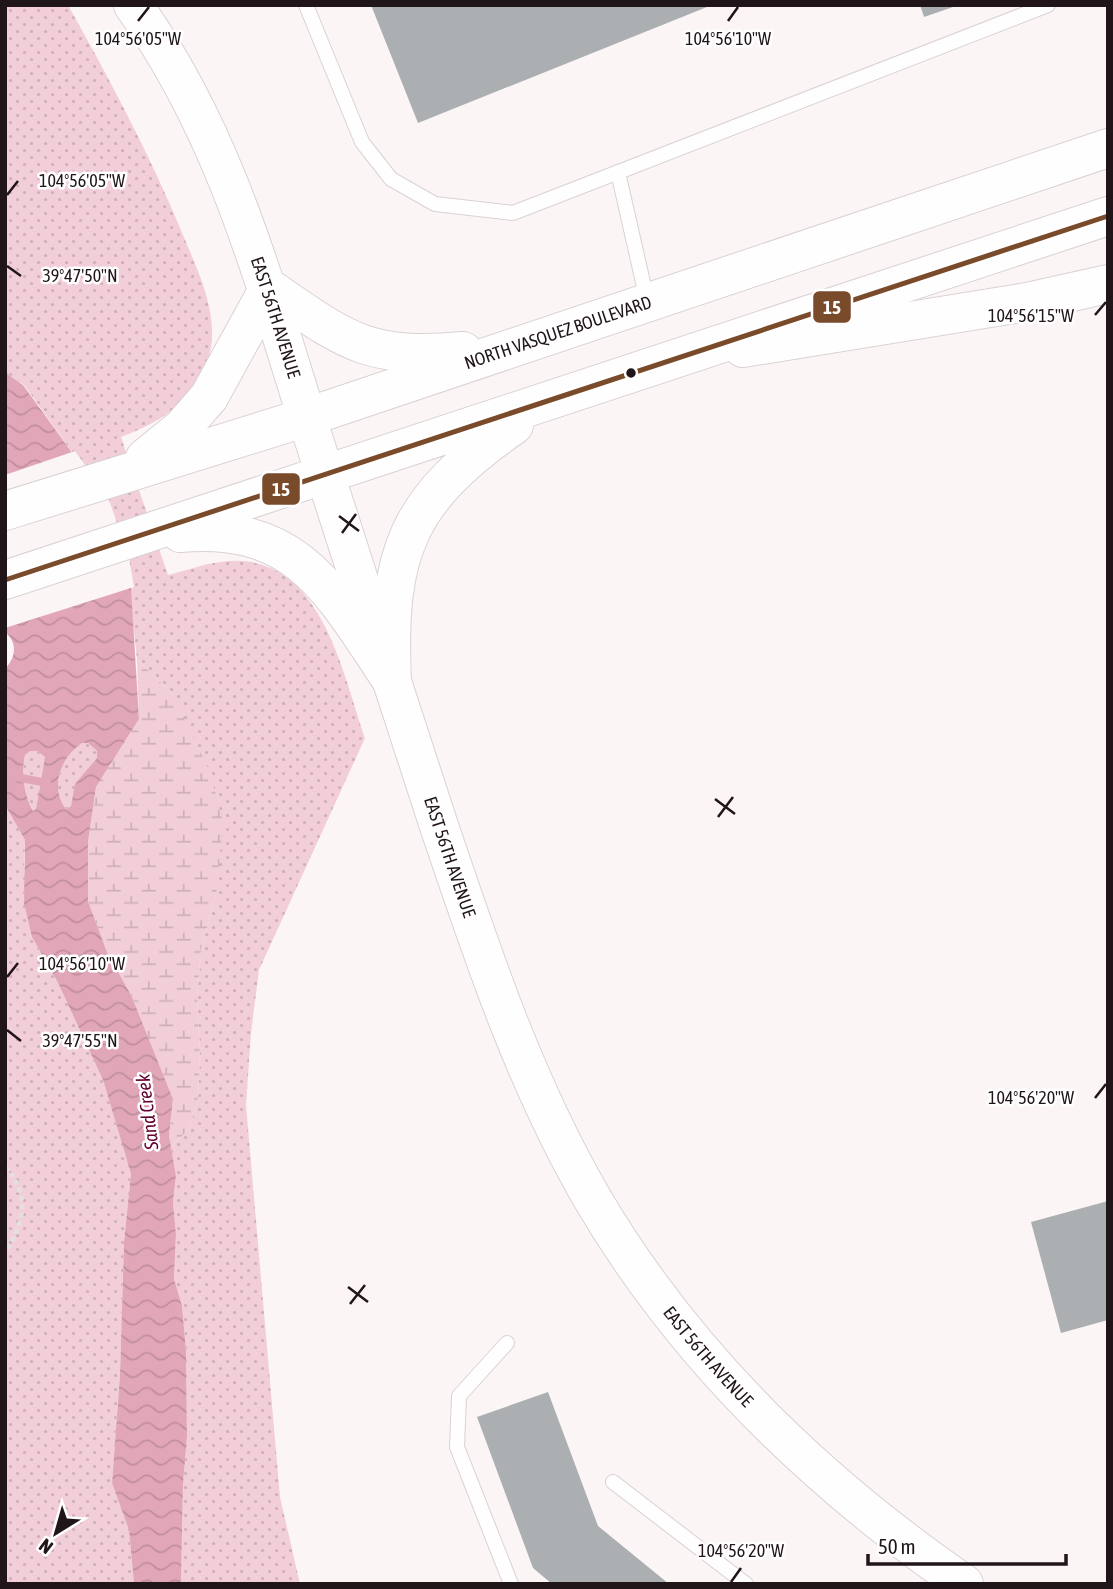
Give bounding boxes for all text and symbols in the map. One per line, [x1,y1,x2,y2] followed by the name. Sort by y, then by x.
[95,28,181,49] text: 104°56'05"W
[685,28,771,49] text: 104°56'10"W
[39,170,125,191] text: 104°56'05"W
[247,254,305,381] street label: EAST 56TH AVENUE
[42,265,118,286] text: 39°47'50"N
[812,290,852,324] line badge: 15
[462,291,654,373] street label: NORTH VASQUEZ BOULEVARD
[823,296,841,318] text: 15
[988,305,1074,326] text: 104°56'15"W
[624,366,638,380] unlabelled marker
[261,472,301,506] line badge: 15
[272,478,290,500] text: 15
[420,794,480,920] street label: EAST 56TH AVENUE
[39,953,125,974] text: 104°56'10"W
[42,1030,118,1051] text: 39°47'55"N
[131,1072,163,1152] water label: Sand Creek
[988,1087,1074,1108] text: 104°56'20"W
[659,1302,758,1411] street label: EAST 56TH AVENUE
[21,1498,91,1568] north arrow
[868,1522,1066,1566] scale bar
[35,1534,57,1559] text: N
[878,1534,916,1558] text: 50 m
[698,1540,784,1561] text: 104°56'20"W

